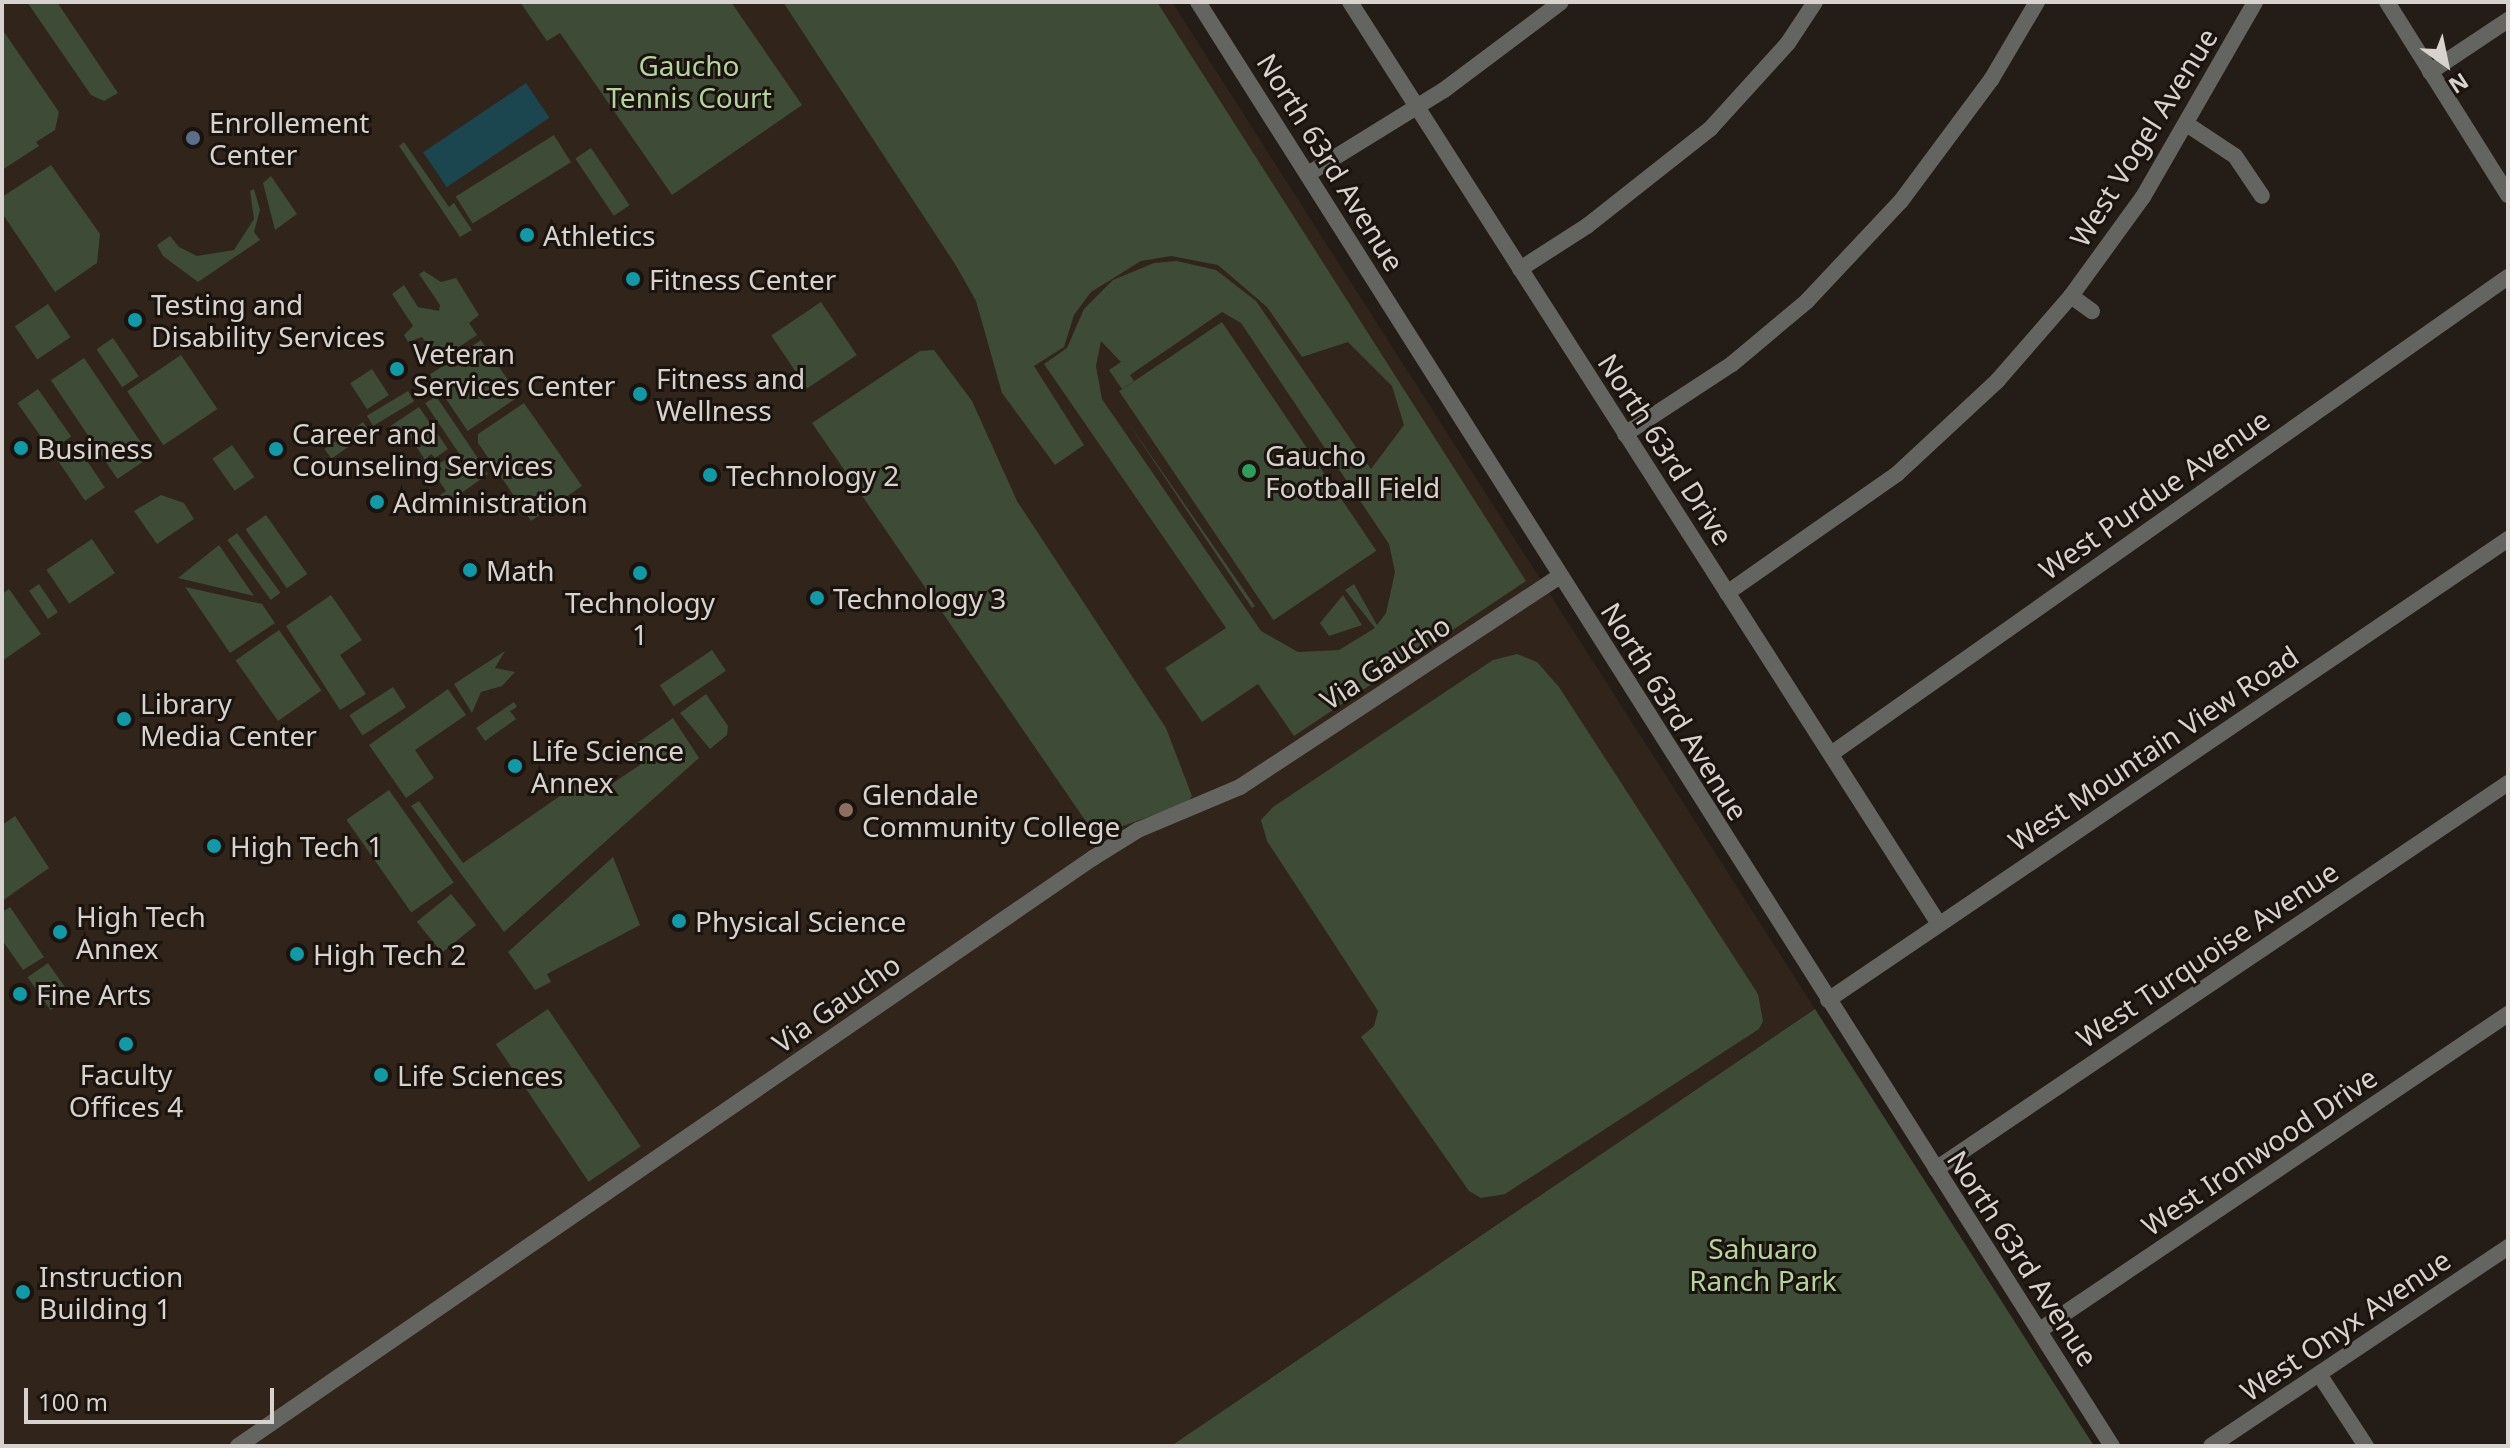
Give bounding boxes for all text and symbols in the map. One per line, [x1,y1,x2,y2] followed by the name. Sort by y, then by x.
[2062,22,2224,252] street label: West Vogel Avenue
[2406,24,2486,104] north arrow
[1250,47,1412,277] street label: North 63rd Avenue
[606,48,772,114] park label: Gaucho Tennis Court
[2443,67,2475,102] text: N
[209,105,369,171] place label: Enrollement Center
[184,129,202,147] marker: Enrollement Center
[543,218,656,252] place label: Athletics
[518,226,536,244] marker: Athletics
[649,262,836,296] place label: Fitness Center
[624,270,642,288] marker: Fitness Center
[151,287,385,353] place label: Testing and Disability Services
[126,311,144,329] marker: Testing and Disability Services
[413,336,615,402] place label: Veteran Services Center
[1592,347,1740,551] street label: North 63rd Drive
[388,360,406,378] marker: Veteran Services Center
[656,361,805,427] place label: Fitness and Wellness
[631,385,649,403] marker: Fitness and Wellness
[2032,402,2276,586] street label: West Purdue Avenue
[292,416,554,482] place label: Career and Counseling Services
[37,431,153,465] place label: Business
[1265,438,1440,504] place label: Gaucho Football Field
[12,439,30,457] marker: Business
[267,440,285,458] marker: Career and Counseling Services
[726,458,899,492] place label: Technology 2
[1240,462,1258,480] marker: Gaucho Football Field
[701,466,719,484] marker: Technology 2
[393,485,588,519] place label: Administration
[368,493,386,511] marker: Administration
[486,553,555,587] place label: Math
[461,561,479,579] marker: Math
[631,564,649,582] marker: Technology 1
[833,581,1006,615] place label: Technology 3
[565,585,715,651] place label: Technology 1
[808,589,826,607] marker: Technology 3
[1594,596,1756,826] street label: North 63rd Avenue
[1314,608,1456,716] street label: Via Gaucho
[2002,638,2304,858] street label: West Mountain View Road
[140,686,317,752] place label: Library Media Center
[115,710,133,728] marker: Library Media Center
[531,733,684,799] place label: Life Science Annex
[506,757,524,775] marker: Life Science Annex
[862,777,1120,843] place label: Glendale Community College
[837,801,855,819] marker: Glendale Community College
[230,829,383,863] place label: High Tech 1
[205,837,223,855] marker: High Tech 1
[2070,854,2344,1054] street label: West Turquoise Avenue
[76,899,206,965] place label: High Tech Annex
[695,904,906,938] place label: Physical Science
[670,912,688,930] marker: Physical Science
[51,923,69,941] marker: High Tech Annex
[313,937,466,971] place label: High Tech 2
[288,945,306,963] marker: High Tech 2
[766,947,906,1059] street label: Via Gaucho
[36,977,151,1011] place label: Fine Arts
[11,985,29,1003] marker: Fine Arts
[117,1035,135,1053] marker: Faculty Offices 4
[69,1057,183,1123] place label: Faculty Offices 4
[397,1058,563,1092] place label: Life Sciences
[2135,1060,2383,1242] street label: West Ironwood Drive
[372,1066,390,1084] marker: Life Sciences
[1941,1144,2105,1372] street label: North 63rd Avenue
[1689,1231,1837,1297] park label: Sahuaro Ranch Park
[2234,1242,2456,1408] street label: West Onyx Avenue
[39,1259,183,1325] place label: Instruction Building 1
[14,1283,32,1301] marker: Instruction Building 1
[28,1372,278,1422] scale bar
[38,1385,108,1418] text: 100 m

